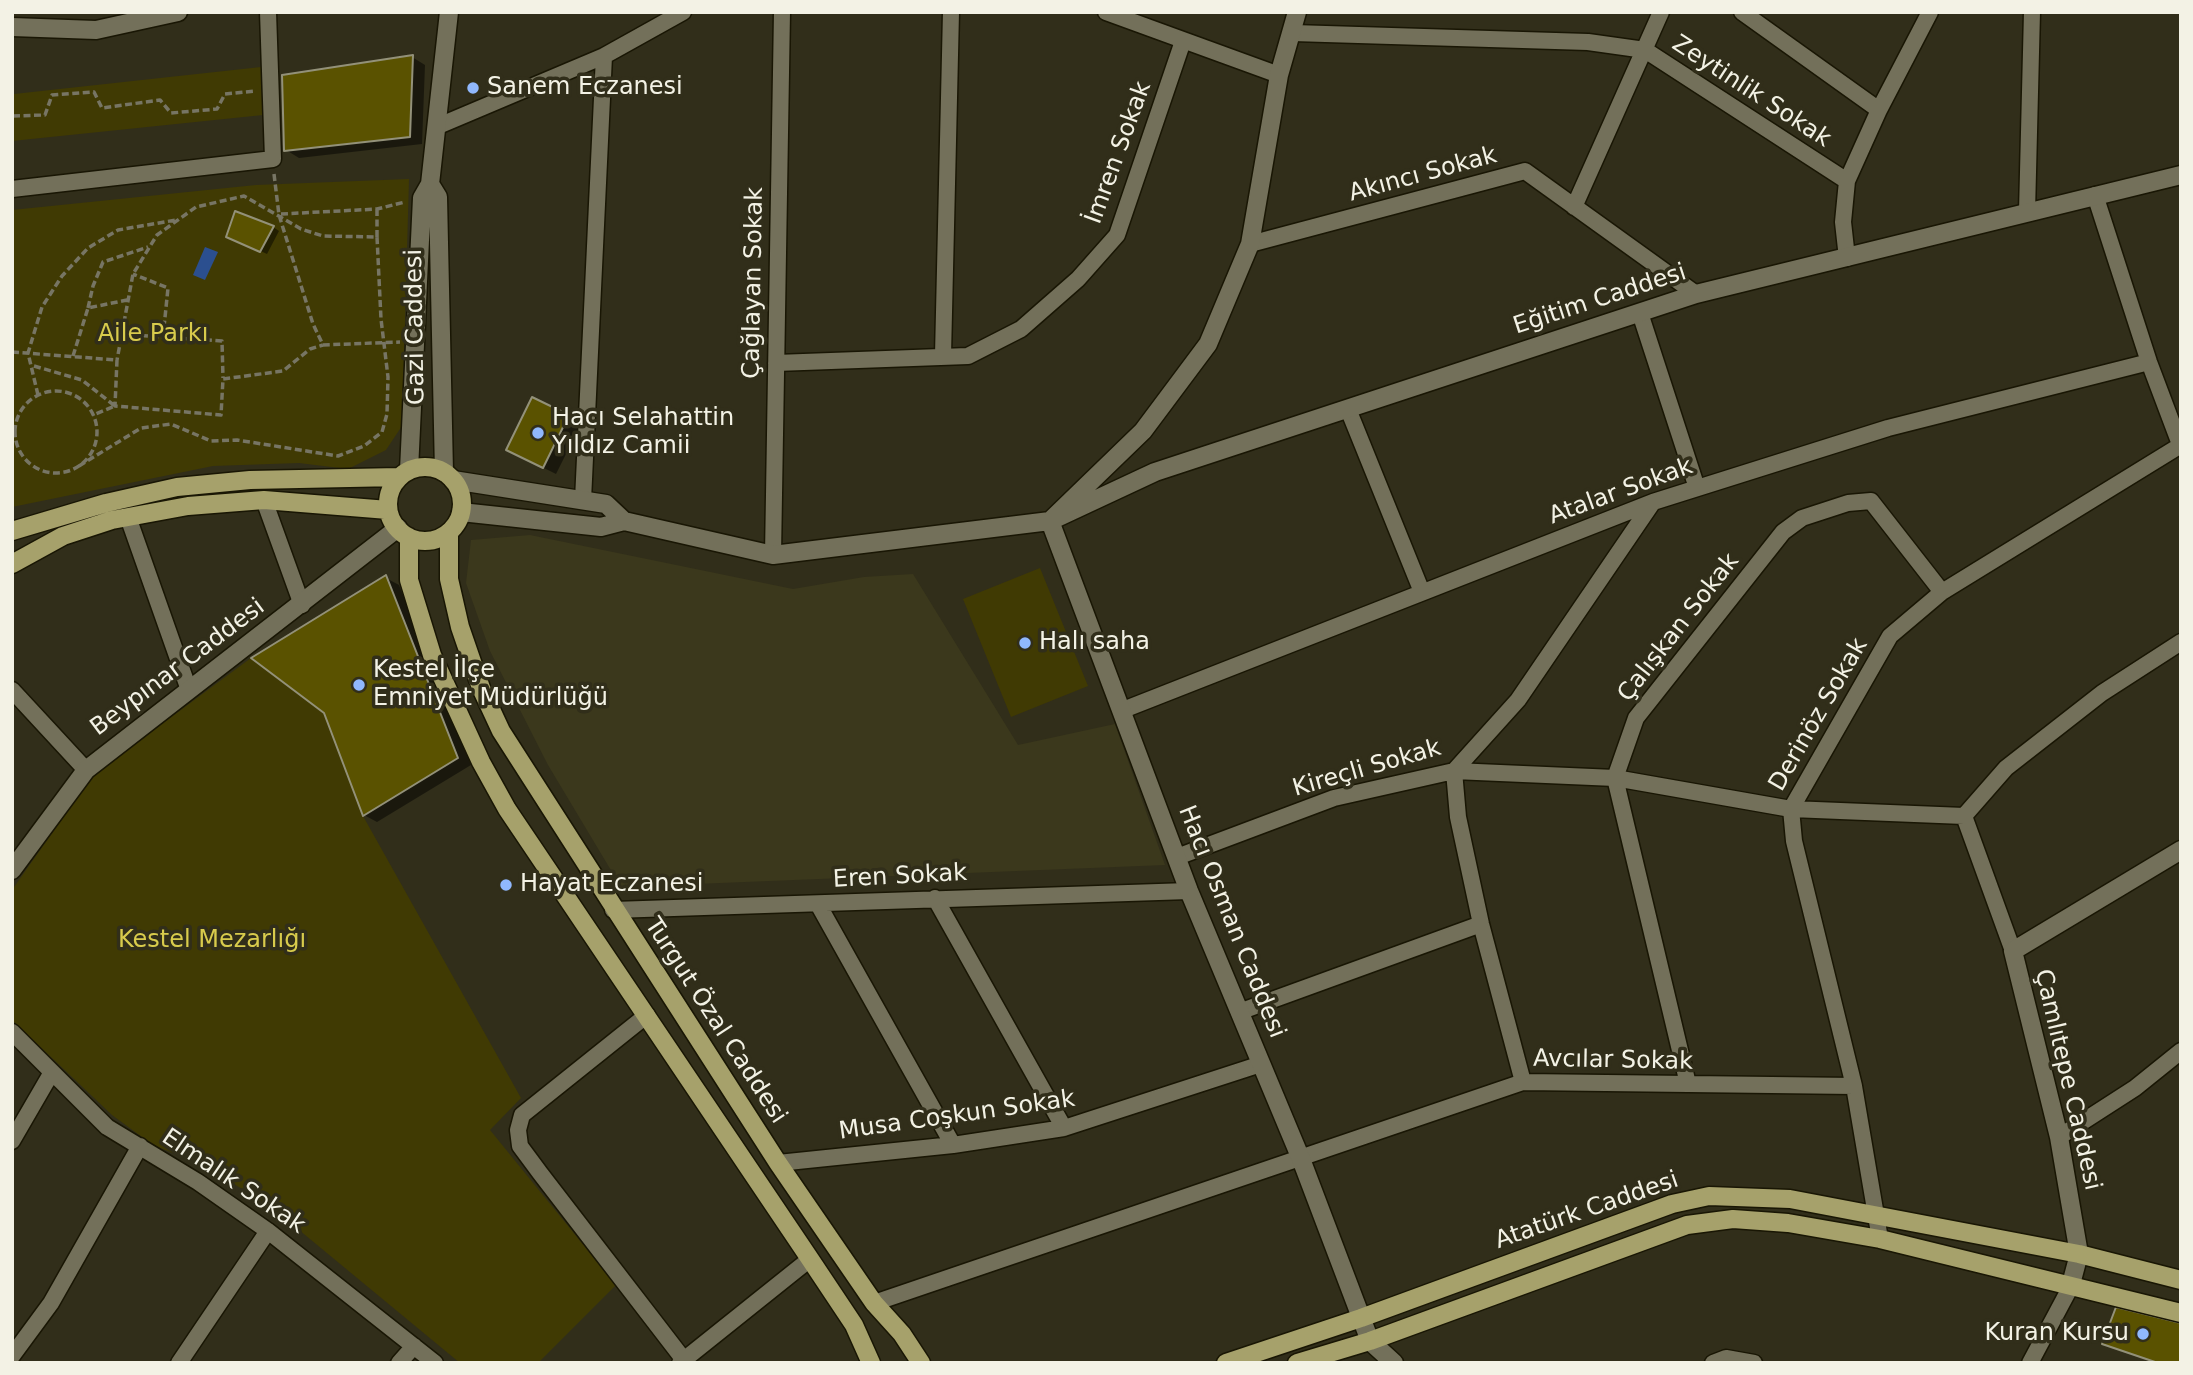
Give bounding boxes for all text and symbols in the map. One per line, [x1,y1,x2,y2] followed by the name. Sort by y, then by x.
[1666,30,1836,154] street label: Zeytinlik Sokak
[487,74,683,102] place label: Sanem Eczanesi
[1080,78,1158,228] street label: İmren Sokak
[465,80,481,96] marker: Sanem Eczanesi
[1346,141,1500,209] street label: Akıncı Sokak
[738,187,770,379] street label: Çağlayan Sokak
[400,249,432,405] street label: Gazi Caddesi
[1510,258,1690,342] street label: Eğitim Caddesi
[98,321,208,349] park label: Aile Parkı
[552,405,734,461] place label: Hacı Selahattin Yıldız Camii
[530,425,546,441] marker: Hacı Selahattin Yıldız Camii
[1545,453,1697,531] street label: Atalar Sokak
[1612,548,1746,708] street label: Çalışkan Sokak
[85,593,271,743] street label: Beypınar Caddesi
[1039,629,1150,657] place label: Halı saha
[1764,633,1874,797] street label: Derinöz Sokak
[1017,635,1033,651] marker: Halı saha
[373,657,608,713] place label: Kestel İlçe Emniyet Müdürlüğü
[351,677,367,693] marker: Kestel İlçe Emniyet Müdürlüğü
[1290,734,1444,804] street label: Kireçli Sokak
[1171,801,1291,1043] street label: Hacı Osman Caddesi
[832,859,968,895] street label: Eren Sokak
[520,871,704,899] place label: Hayat Eczanesi
[498,877,514,893] marker: Hayat Eczanesi
[638,913,792,1129] street label: Turgut Özal Caddesi
[118,927,306,955] park label: Kestel Mezarlığı
[2028,967,2106,1193] street label: Çamlıtepe Caddesi
[1533,1045,1693,1077] street label: Avcılar Sokak
[837,1085,1077,1147] street label: Musa Coşkun Sokak
[156,1123,310,1241] street label: Elmalık Sokak
[1492,1166,1682,1256] street label: Atatürk Caddesi
[1984,1320,2129,1348] place label: Kuran Kursu
[2135,1326,2151,1342] marker: Kuran Kursu

